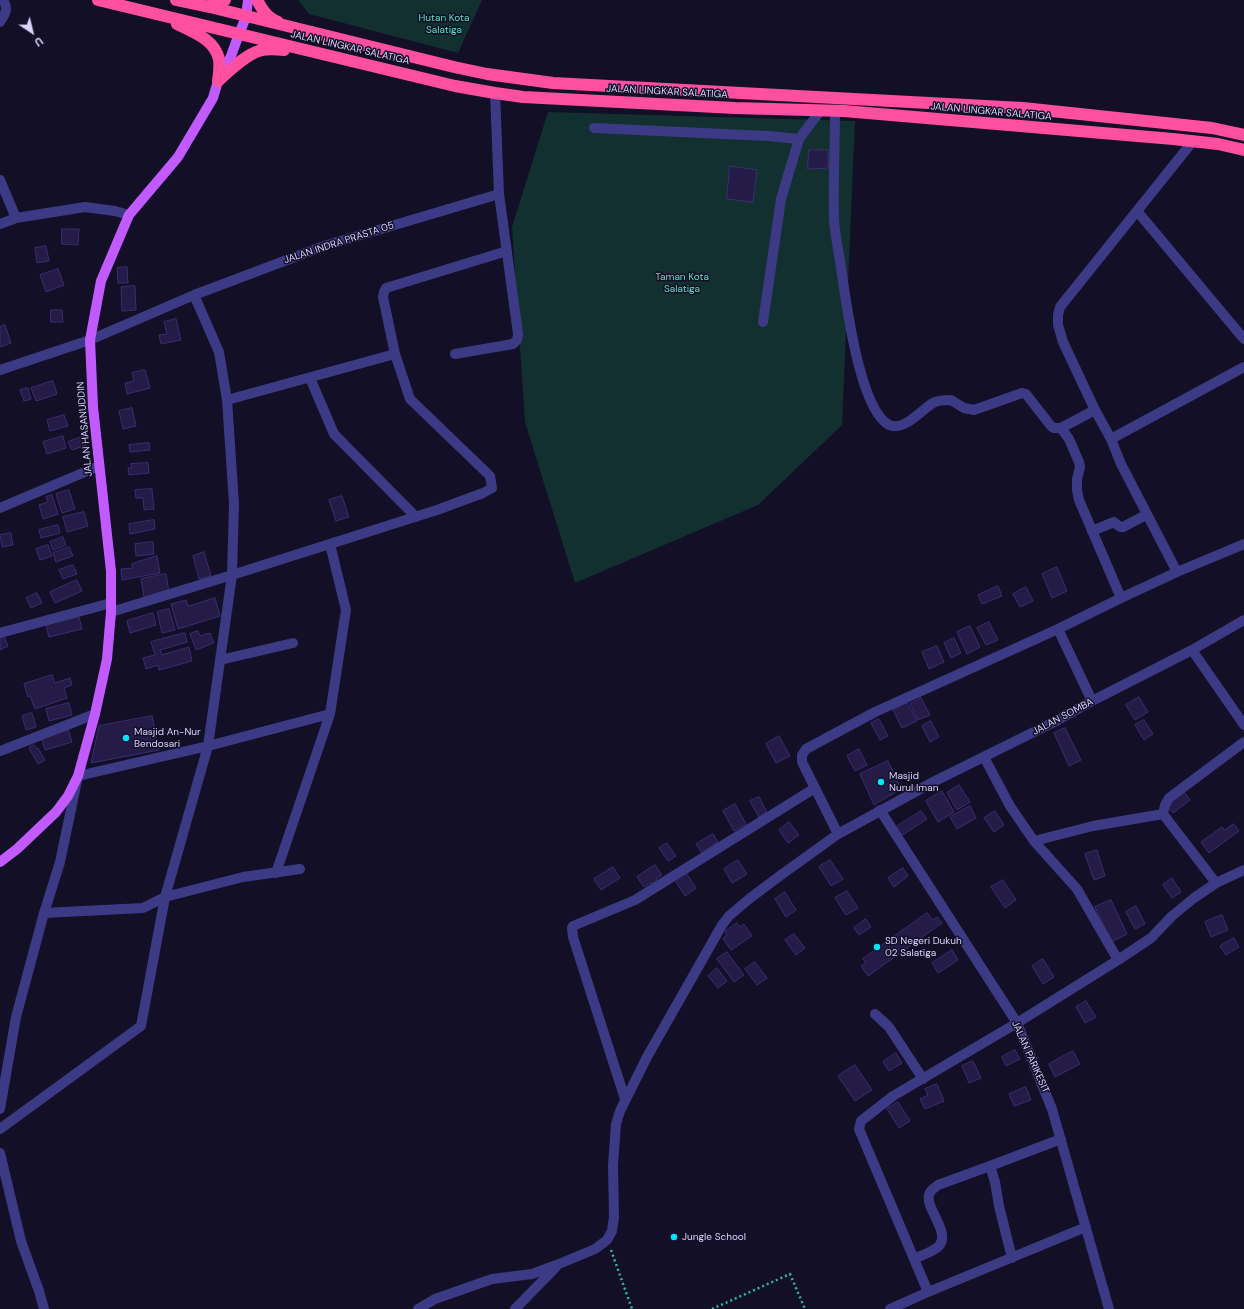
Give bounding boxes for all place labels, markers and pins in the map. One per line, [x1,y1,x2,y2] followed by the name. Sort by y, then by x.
[134,726,201,750] place label: Masjid An-Nur Bendosari
[121,733,131,743] marker: Masjid An-Nur Bendosari
[889,770,938,794] place label: Masjid Nurul Iman
[876,777,886,787] marker: Masjid Nurul Iman
[885,935,962,958] place label: SD Negeri Dukuh 02 Salatiga
[872,942,882,952] marker: SD Negeri Dukuh 02 Salatiga
[682,1231,746,1243] place label: Jungle School
[669,1232,679,1242] marker: Jungle School

